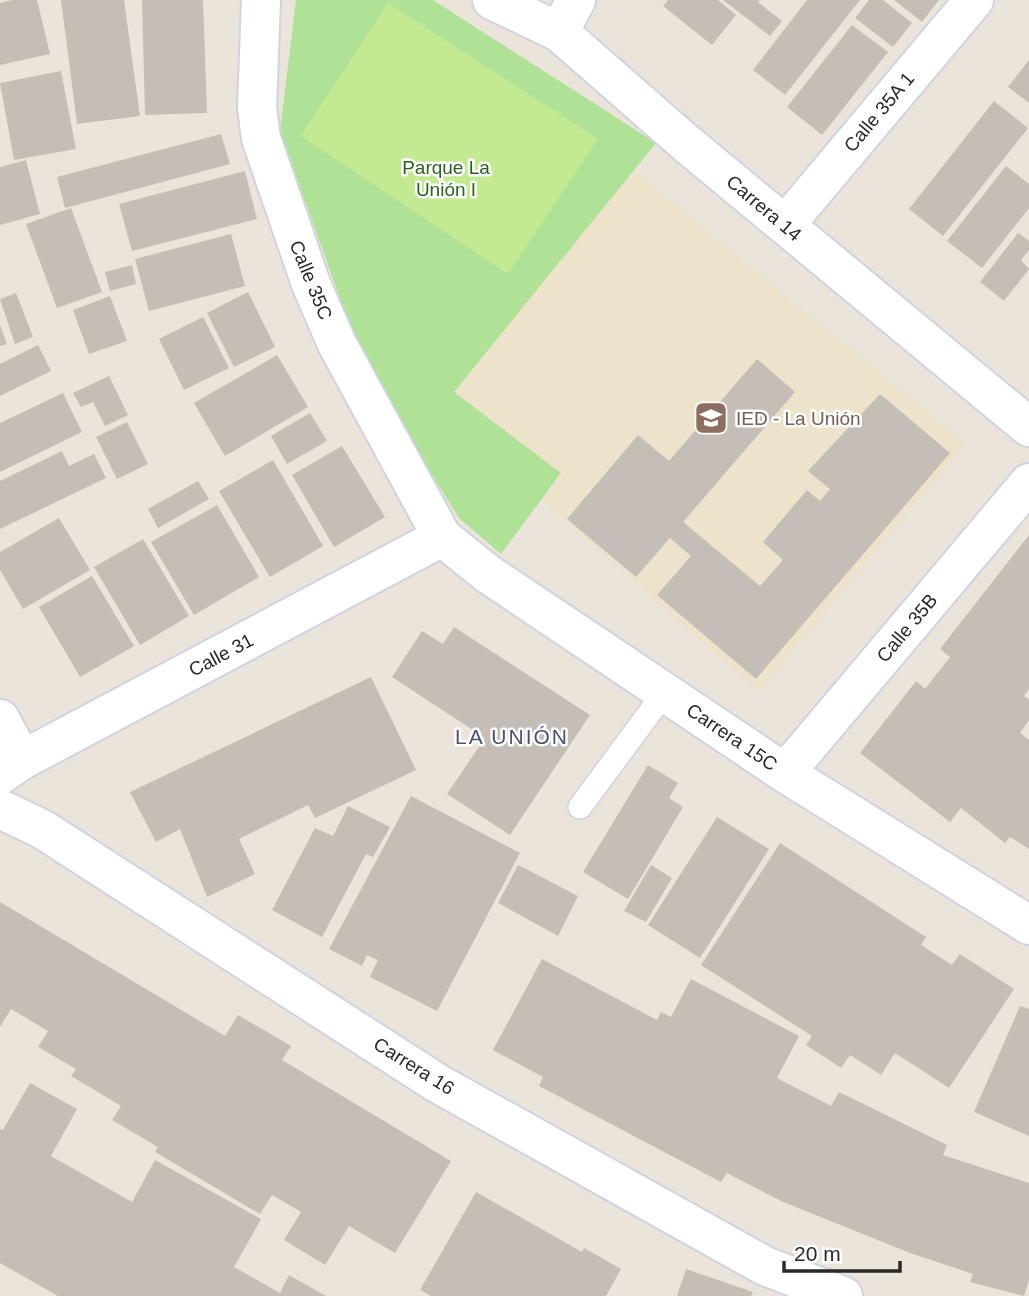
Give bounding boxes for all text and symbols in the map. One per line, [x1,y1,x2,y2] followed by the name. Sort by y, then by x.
[840,68,918,156] street label: Calle 35A 1
[402,157,490,200] park label: Parque La Unión I
[722,171,806,246] street label: Carrera 14
[286,237,336,323] street label: Calle 35C
[692,399,730,437] school or university icon: IED - La Unión
[736,408,861,429] place label: IED - La Unión
[872,590,942,666] street label: Calle 35B
[185,629,257,681] street label: Calle 31
[683,699,781,775] street label: Carrera 15C
[455,725,569,748] district label: LA UNIÓN
[370,1033,458,1099] street label: Carrera 16
[784,1230,900,1274] scale bar
[794,1242,841,1265] text: 20 m

